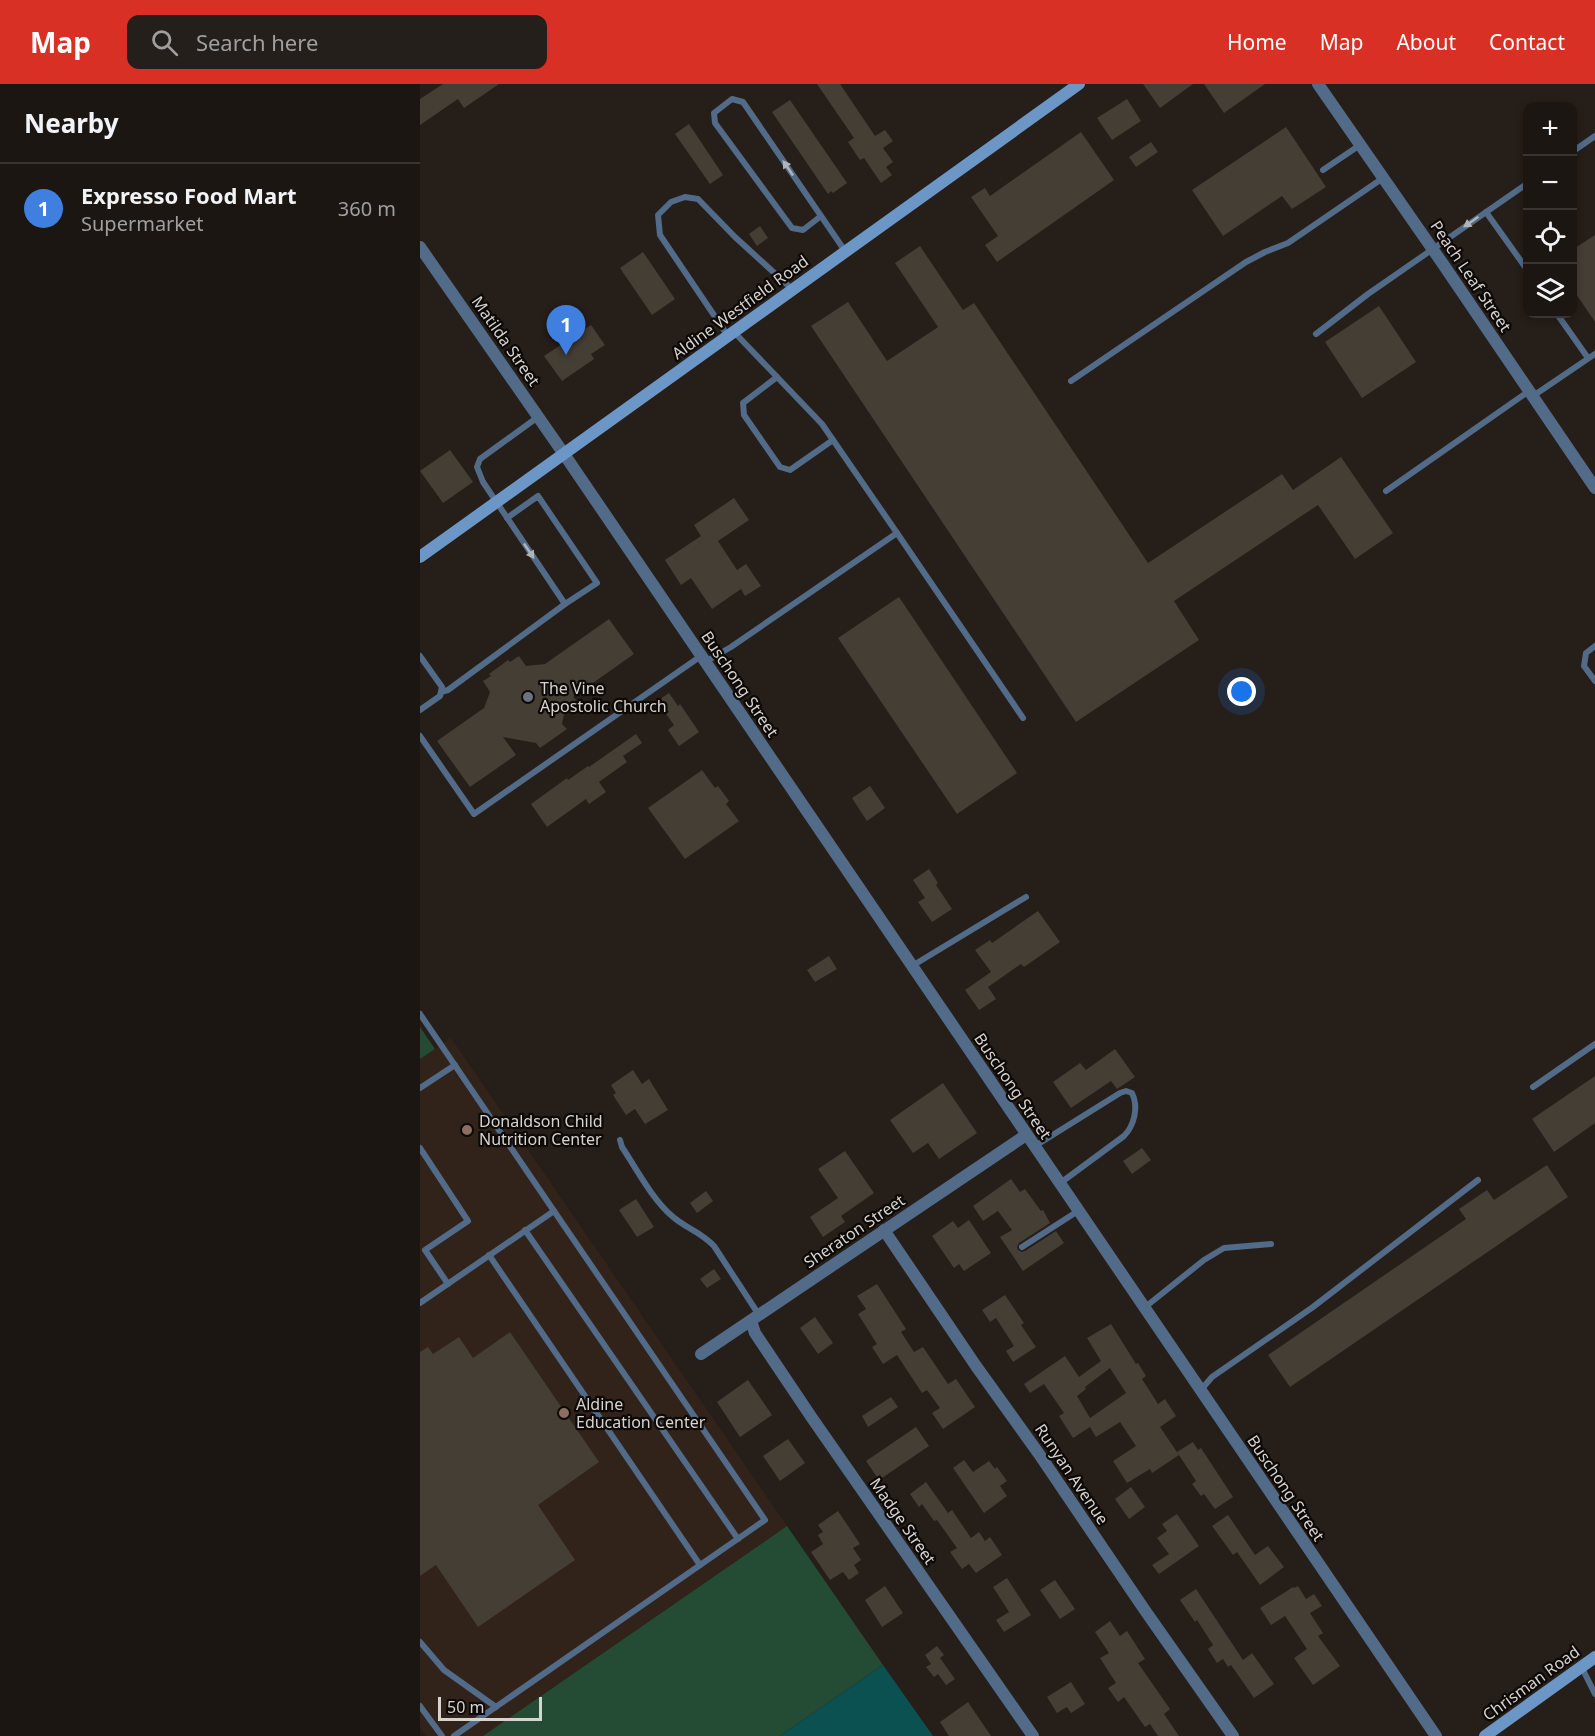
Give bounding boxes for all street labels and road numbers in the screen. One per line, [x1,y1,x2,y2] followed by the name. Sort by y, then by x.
[1425,216,1517,336] street label: Peach Leaf Street
[667,250,813,364] street label: Aldine Westfield Road
[467,292,545,391] street label: Matilda Street
[696,627,784,742] street label: Buschong Street
[969,1029,1057,1144] street label: Buschong Street
[799,1189,909,1273] street label: Sheraton Street
[1030,1419,1114,1529] street label: Runyan Avenue
[1242,1431,1330,1546] street label: Buschong Street
[865,1473,941,1569] street label: Madge Street
[1478,1640,1584,1726] street label: Chrisman Road

